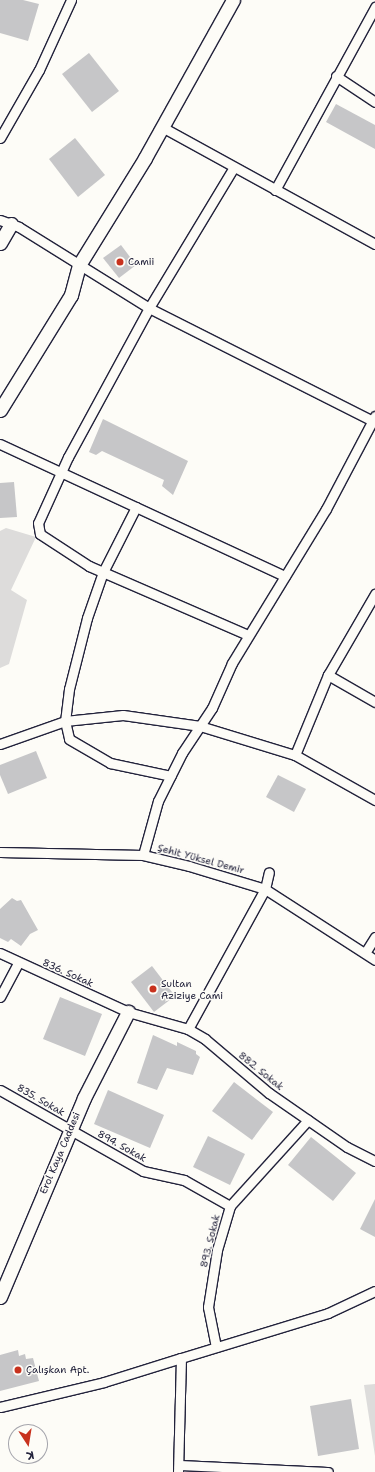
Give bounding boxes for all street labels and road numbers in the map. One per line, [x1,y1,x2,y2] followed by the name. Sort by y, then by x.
[156,842,246,876] street label: Şehit Yüksel Demir
[41,956,95,990] street label: 836. Sokak
[236,1049,286,1093] street label: 882. Sokak
[15,1081,67,1119] street label: 835. Sokak
[37,1110,83,1196] street label: Erol Kaya Caddesi
[95,1128,149,1164] street label: 894. Sokak
[198,1213,222,1269] street label: 893. Sokak

